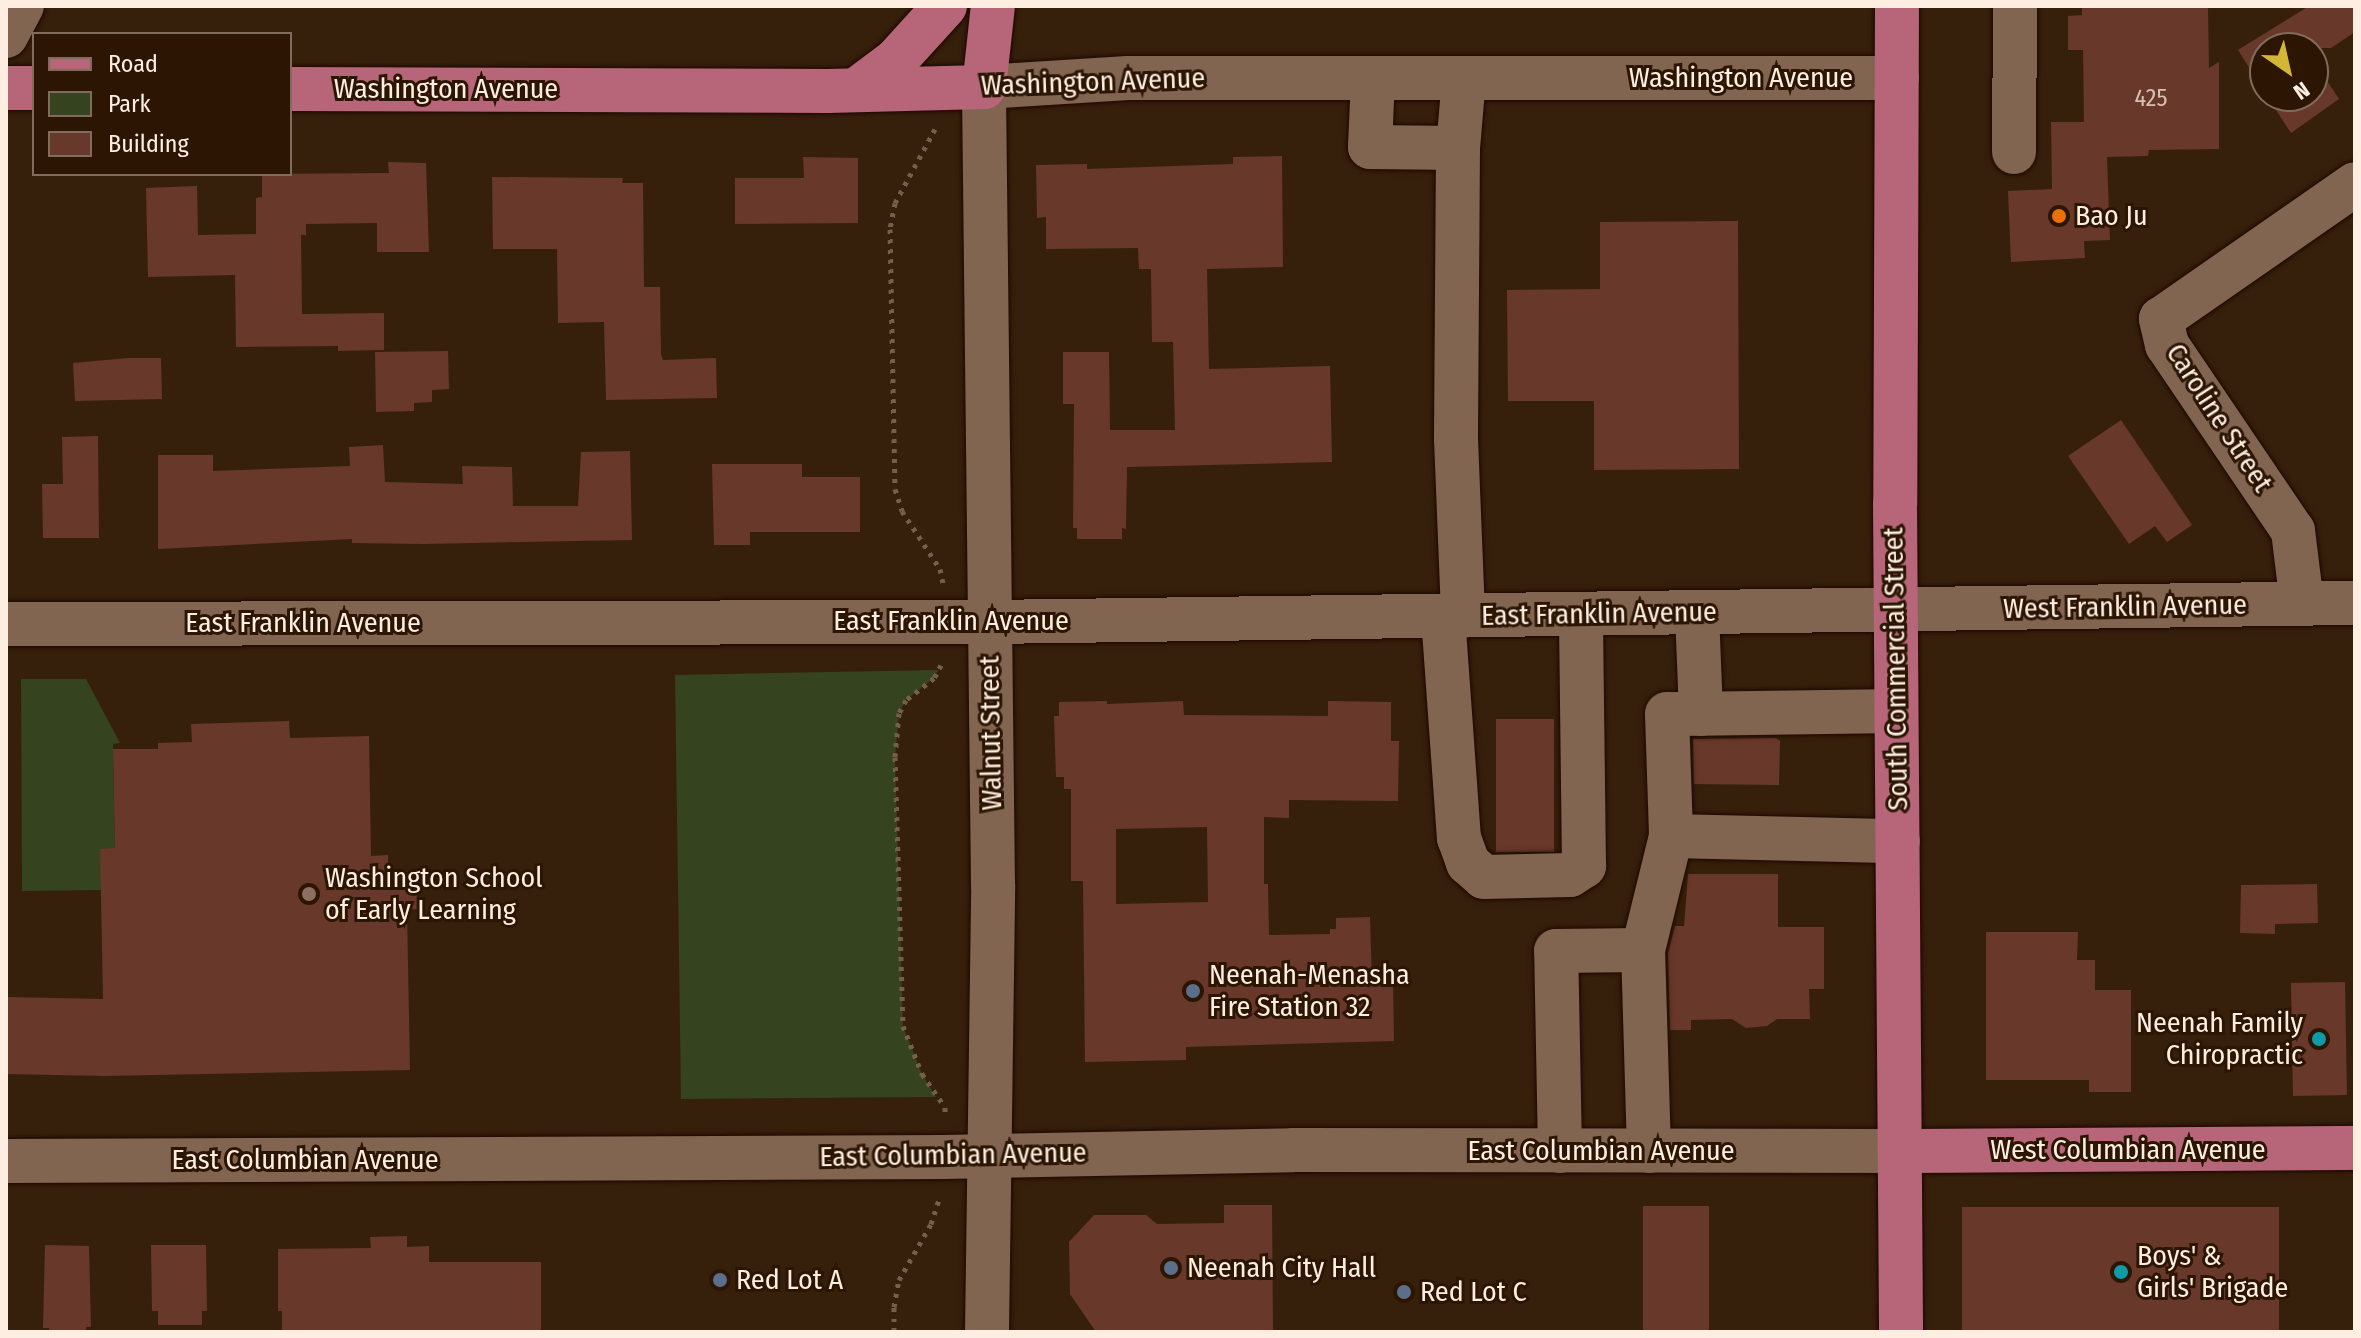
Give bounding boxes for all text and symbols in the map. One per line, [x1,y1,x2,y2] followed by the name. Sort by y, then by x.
[32,32,292,176] legend
[2249,32,2329,112] north arrow
[108,50,158,78] text: Road
[980,61,1206,103] street label: Washington Avenue
[1629,61,1853,95] street label: Washington Avenue
[334,72,558,106] street label: Washington Avenue
[2289,76,2315,106] text: N
[2135,85,2167,113] house number: 425
[108,90,151,118] text: Park
[108,130,189,158] text: Building
[2075,199,2148,233] place label: Bao Ju
[2050,207,2068,225] marker: Bao Ju
[2159,338,2279,498] street label: Caroline Street
[1877,527,1915,811] street label: South Commercial Street
[2003,588,2247,626] street label: West Franklin Avenue
[1481,595,1717,633] street label: East Franklin Avenue
[833,604,1069,638] street label: East Franklin Avenue
[185,606,421,640] street label: East Franklin Avenue
[973,655,1009,811] street label: Walnut Street
[325,861,543,927] place label: Washington School of Early Learning
[300,885,318,903] marker: Washington School of Early Learning
[1209,958,1410,1024] place label: Neenah-Menasha Fire Station 32
[1184,982,1202,1000] marker: Neenah-Menasha Fire Station 32
[2136,1006,2303,1072] place label: Neenah Family Chiropractic
[2310,1030,2328,1048] marker: Neenah Family Chiropractic
[1990,1133,2266,1167] street label: West Columbian Avenue
[1467,1134,1735,1168] street label: East Columbian Avenue
[819,1136,1087,1174] street label: East Columbian Avenue
[171,1143,439,1177] street label: East Columbian Avenue
[2137,1239,2288,1305] place label: Boys' & Girls' Brigade
[1187,1251,1376,1285] place label: Neenah City Hall
[1162,1259,1180,1277] marker: Neenah City Hall
[736,1263,843,1297] place label: Red Lot A
[2112,1263,2130,1281] marker: Boys' & Girls' Brigade
[711,1271,729,1289] marker: Red Lot A
[1420,1275,1527,1309] place label: Red Lot C
[1395,1283,1413,1301] marker: Red Lot C

